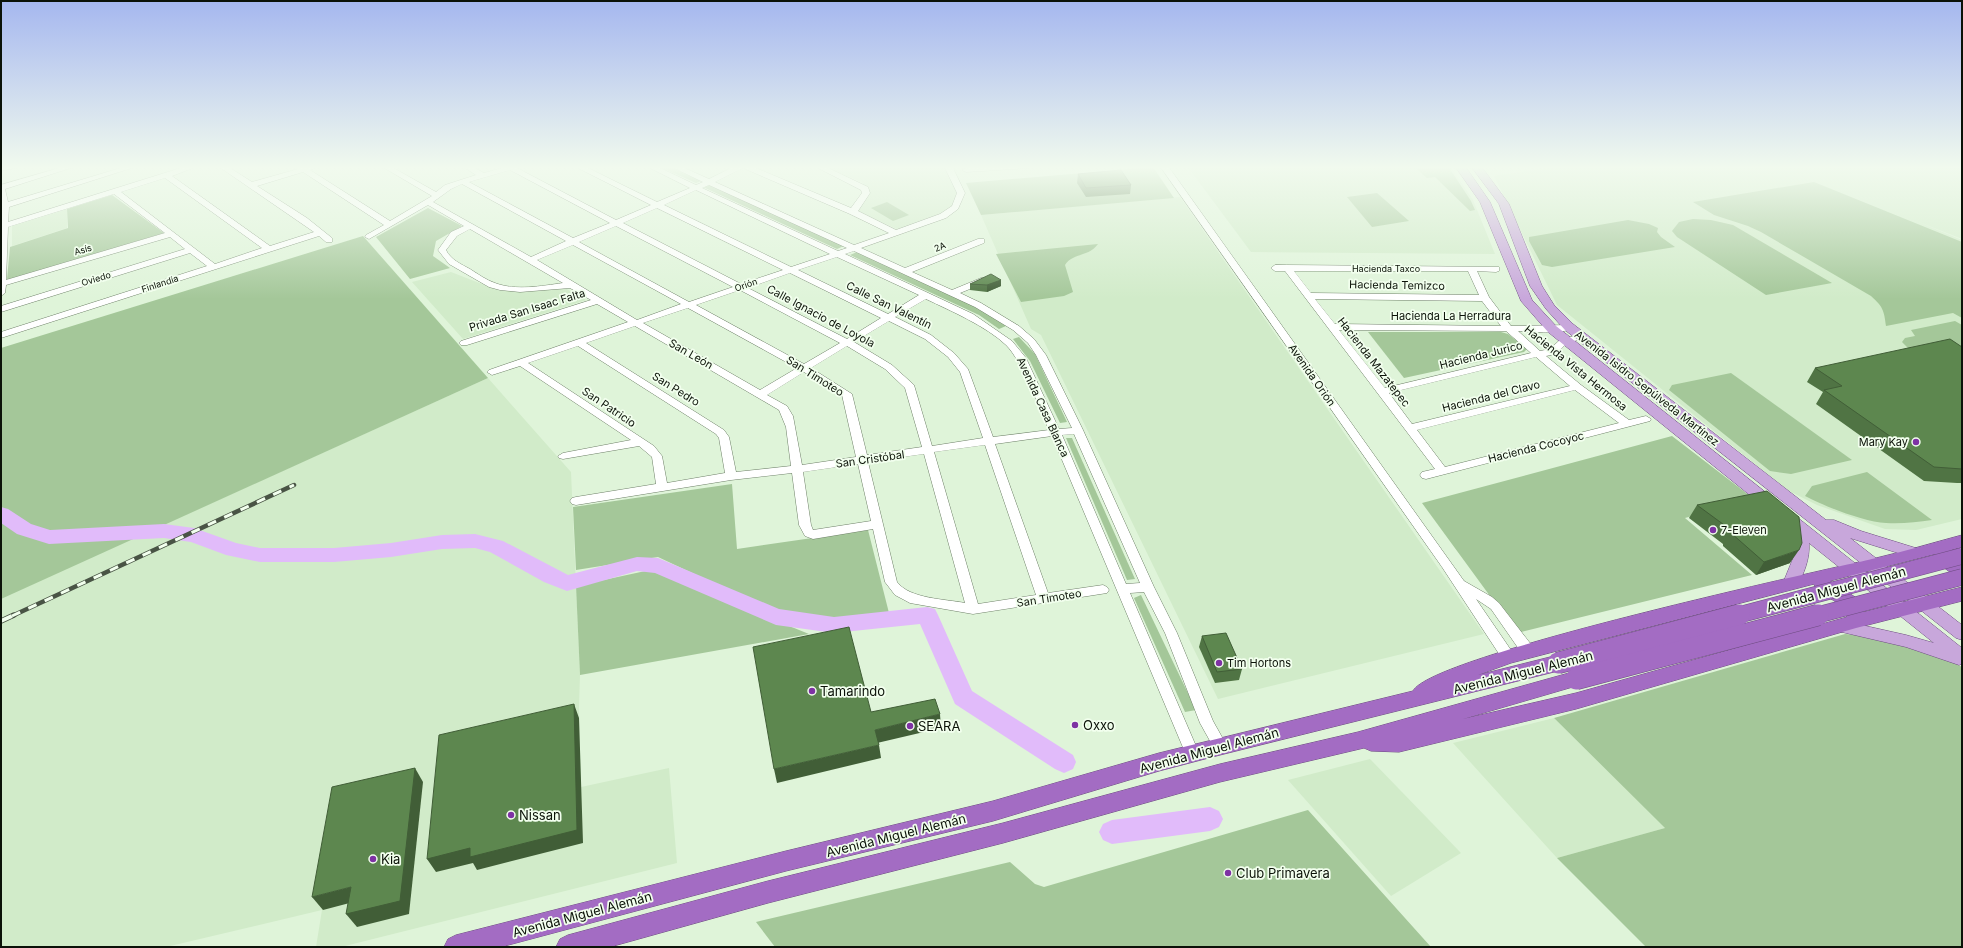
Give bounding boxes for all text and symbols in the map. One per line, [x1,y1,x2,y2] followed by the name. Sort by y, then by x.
[932,239,947,254] street label: 2A
[73,242,93,257] street label: Asís
[1352,263,1420,274] street label: Hacienda Taxco
[80,269,112,288] street label: Oviedo
[140,272,180,295] street label: Finlandia
[733,276,759,294] street label: Orión
[1349,277,1446,293] street label: Hacienda Temizco
[844,278,934,332] street label: Calle San Valentín
[765,282,877,350] street label: Calle Ignacio de Loyola
[467,286,587,334] street label: Privada San Isaac Falta
[1391,309,1511,323] street label: Hacienda La Herradura
[1335,314,1413,410] street label: Hacienda Mazatepec
[1522,322,1630,414] street label: Hacienda Vista Hermosa
[1572,327,1722,449] street label: Avenida Isidro Sepúlveda Martínez
[666,336,716,372] street label: San León
[1438,338,1524,372] street label: Hacienda Jurico
[1285,341,1339,409] street label: Avenida Orión
[784,353,847,399] street label: San Timoteo
[1014,355,1072,459] street label: Avenida Casa Blanca
[650,369,703,409] street label: San Pedro
[1441,377,1542,415] street label: Hacienda del Clavo
[579,384,639,430] street label: San Patricio
[1487,428,1585,466] street label: Hacienda Cocoyoc
[1859,435,1908,449] place label: Mary Kay
[1911,437,1921,447] marker: Mary Kay
[835,447,905,471] street label: San Cristóbal
[1721,523,1767,537] place label: 7-Eleven
[1708,525,1718,535] marker: 7-Eleven
[1765,563,1907,615] street label: Avenida Miguel Alemán
[1016,586,1083,610] street label: San Timoteo
[1451,647,1595,697] street label: Avenida Miguel Alemán
[1227,656,1291,670] place label: Tim Hortons
[1214,658,1224,668] marker: Tim Hortons
[820,683,885,699] place label: Tamarindo
[807,686,817,696] marker: Tamarindo
[1083,717,1115,733] place label: Oxxo
[918,718,960,734] place label: SEARA
[1070,720,1080,730] marker: Oxxo
[905,721,915,731] marker: SEARA
[1138,724,1280,776] street label: Avenida Miguel Alemán
[519,807,561,823] place label: Nissan
[506,810,516,820] marker: Nissan
[824,810,968,860] street label: Avenida Miguel Alemán
[381,851,400,867] place label: Kia
[368,854,378,864] marker: Kia
[1236,865,1330,881] place label: Club Primavera
[1223,868,1233,878] marker: Club Primavera
[511,888,653,940] street label: Avenida Miguel Alemán

